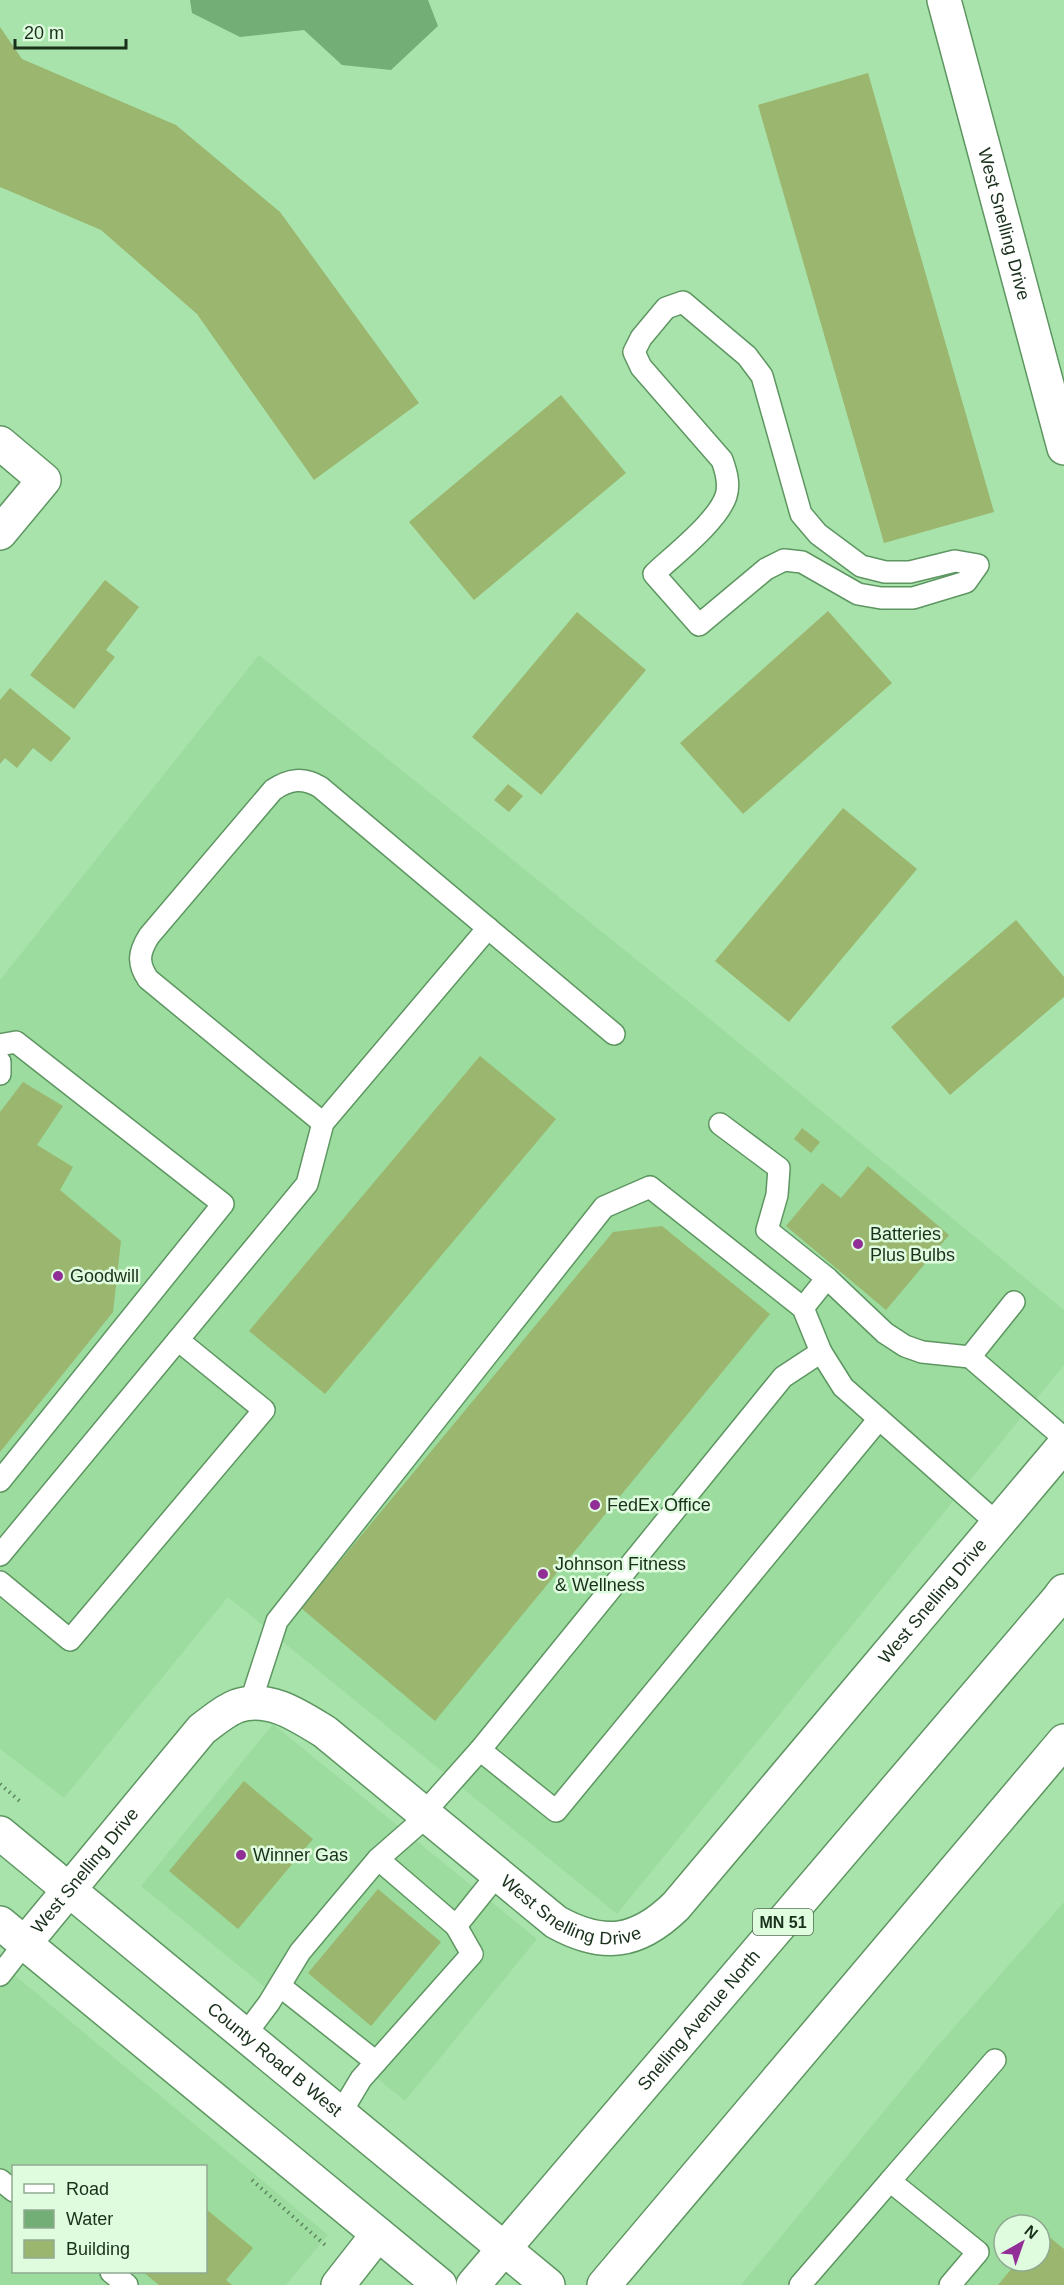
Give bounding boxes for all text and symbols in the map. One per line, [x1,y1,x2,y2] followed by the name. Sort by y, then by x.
[15,12,126,50] scale bar
[24,23,64,43] text: 20 m
[974,146,1034,302] street label: West Snelling Drive
[870,1224,955,1265] place label: Batteries Plus Bulbs
[851,1237,865,1251] marker: Batteries Plus Bulbs
[70,1266,139,1286] place label: Goodwill
[51,1269,65,1283] marker: Goodwill
[607,1495,711,1515] place label: FedEx Office
[588,1498,602,1512] marker: FedEx Office
[874,1535,991,1668] street label: West Snelling Drive
[555,1554,686,1595] place label: Johnson Fitness & Wellness
[536,1567,550,1581] marker: Johnson Fitness & Wellness
[27,1804,143,1937] street label: West Snelling Drive
[253,1845,348,1865] place label: Winner Gas
[234,1848,248,1862] marker: Winner Gas
[497,1871,644,1949] street label: West Snelling Drive
[753,1909,813,1935] road number: MN 51
[633,1946,764,2094] street label: Snelling Avenue North
[204,1998,346,2121] street label: County Road B West
[12,2165,207,2273] legend
[66,2179,109,2199] text: Road
[66,2209,113,2229] text: Water
[992,2213,1052,2273] north arrow
[1021,2222,1041,2242] text: N
[66,2239,130,2259] text: Building

